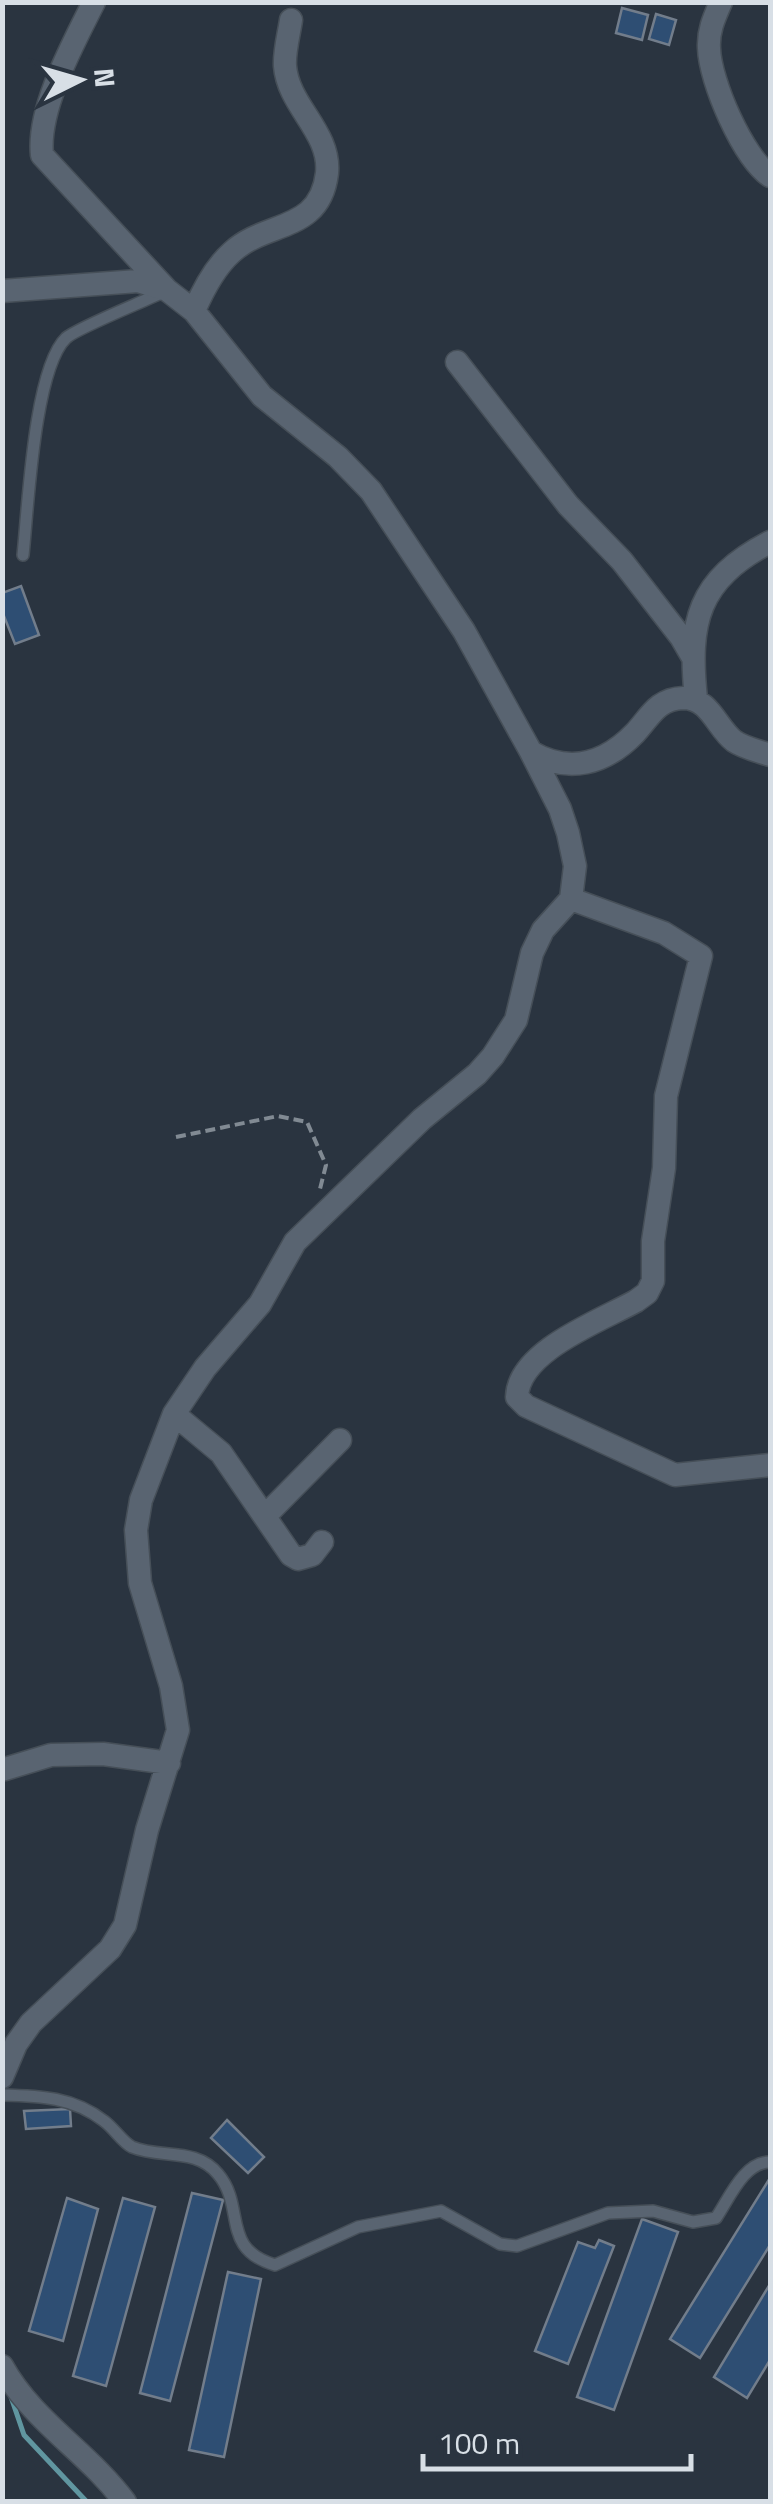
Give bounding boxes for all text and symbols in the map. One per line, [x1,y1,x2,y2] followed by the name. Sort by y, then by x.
[30,30,130,130] north arrow
[83,66,128,89] text: N
[423,2409,690,2471] scale bar
[438,2420,520,2466] text: 100 m

